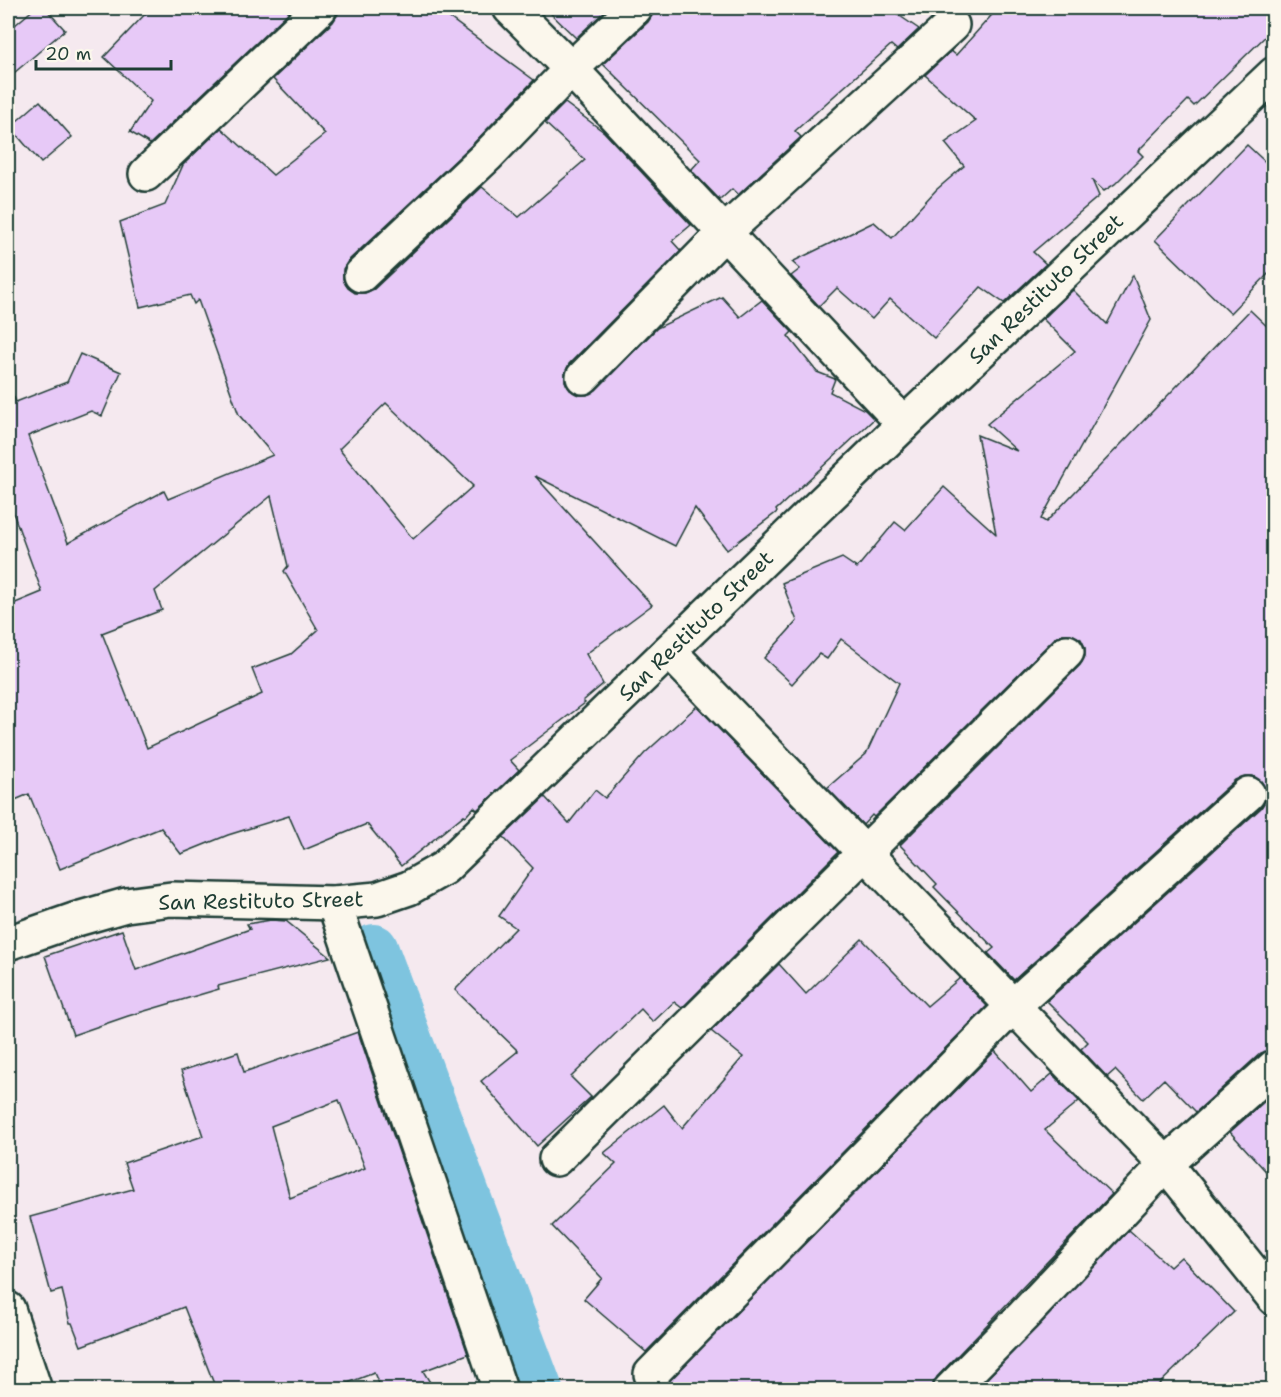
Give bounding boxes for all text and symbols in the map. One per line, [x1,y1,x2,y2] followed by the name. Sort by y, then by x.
[36,33,171,71] scale bar
[45,42,91,66] text: 20 m
[962,208,1130,370] street label: San Restituto Street
[612,545,780,707] street label: San Restituto Street
[158,885,364,917] street label: San Restituto Street

